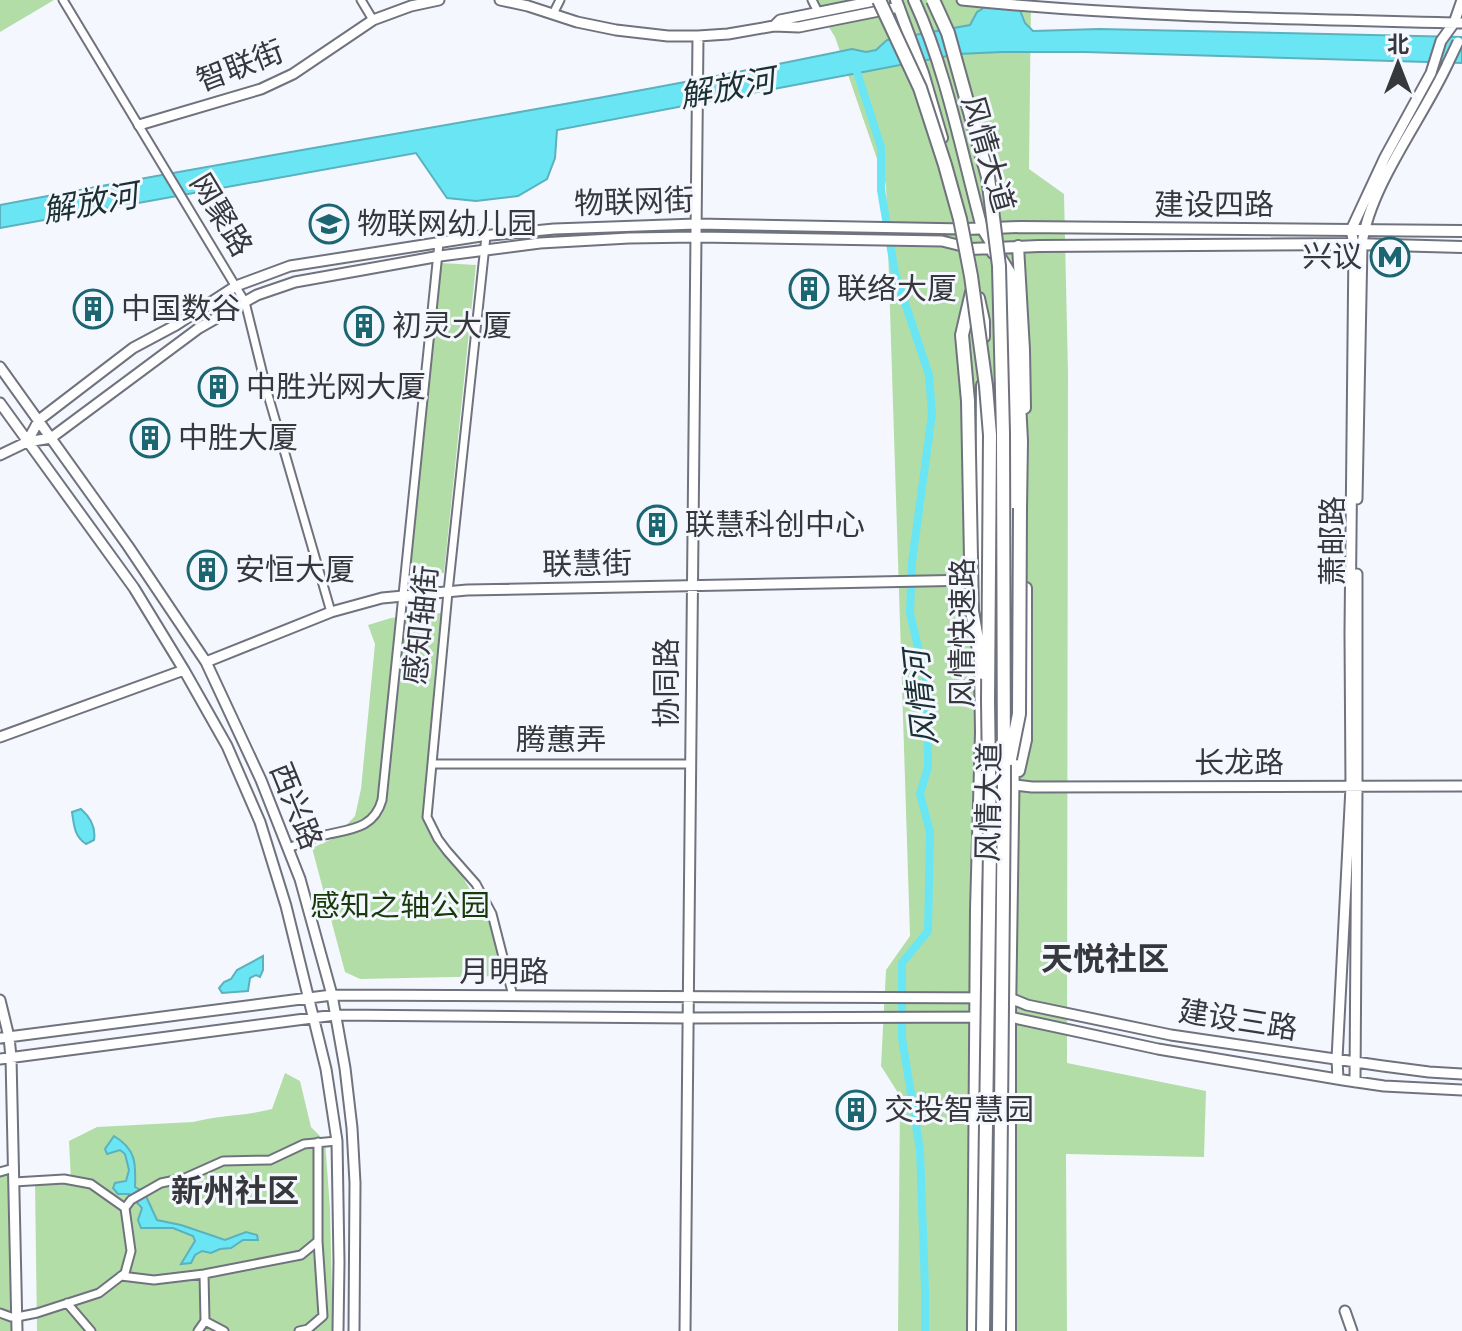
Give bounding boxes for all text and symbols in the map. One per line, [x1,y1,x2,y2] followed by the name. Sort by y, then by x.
[1358,24,1438,104] north arrow
[1387,30,1409,58] text: 北
[191,31,288,99] street label: 智联街
[676,58,783,115] water label: 解放河
[954,91,1024,217] street label: 风情大道
[182,166,261,263] street label: 网聚路
[39,173,146,230] water label: 解放河
[573,180,695,222] street label: 物联网街
[1154,185,1274,223] street label: 建设四路
[308,203,350,245] school or university icon: 物联网幼儿园
[357,204,537,242] place label: 物联网幼儿园
[1369,236,1411,278] metro station icon: 兴议
[1302,237,1362,275] place label: 兴议
[788,268,830,310] building icon: 联络大厦
[837,269,957,307] place label: 联络大厦
[72,288,114,330] building icon: 中国数谷
[121,289,241,327] place label: 中国数谷
[343,305,385,347] building icon: 初灵大厦
[392,306,512,344] place label: 初灵大厦
[197,366,239,408] building icon: 中胜光网大厦
[246,367,426,405] place label: 中胜光网大厦
[129,417,171,459] building icon: 中胜大厦
[178,418,298,456] place label: 中胜大厦
[1313,496,1351,586] street label: 萧邮路
[636,504,678,546] building icon: 联慧科创中心
[685,505,865,543] place label: 联慧科创中心
[542,543,632,583] street label: 联慧街
[186,549,228,591] building icon: 安恒大厦
[235,550,355,588] place label: 安恒大厦
[943,558,981,708] street label: 风情快速路
[395,563,445,687] street label: 感知轴街
[647,638,685,728] street label: 协同路
[894,642,945,748] water label: 风情河
[516,720,606,758] street label: 腾蕙弄
[968,742,1008,862] street label: 风情大道
[1194,743,1284,781] street label: 长龙路
[262,757,331,854] street label: 西兴路
[310,886,490,924] park label: 感知之轴公园
[1041,938,1169,978] district label: 天悦社区
[459,952,549,990] street label: 月明路
[1176,991,1300,1047] street label: 建设三路
[835,1089,877,1131] building icon: 交投智慧园
[884,1090,1034,1128] place label: 交投智慧园
[171,1170,299,1210] district label: 新州社区

